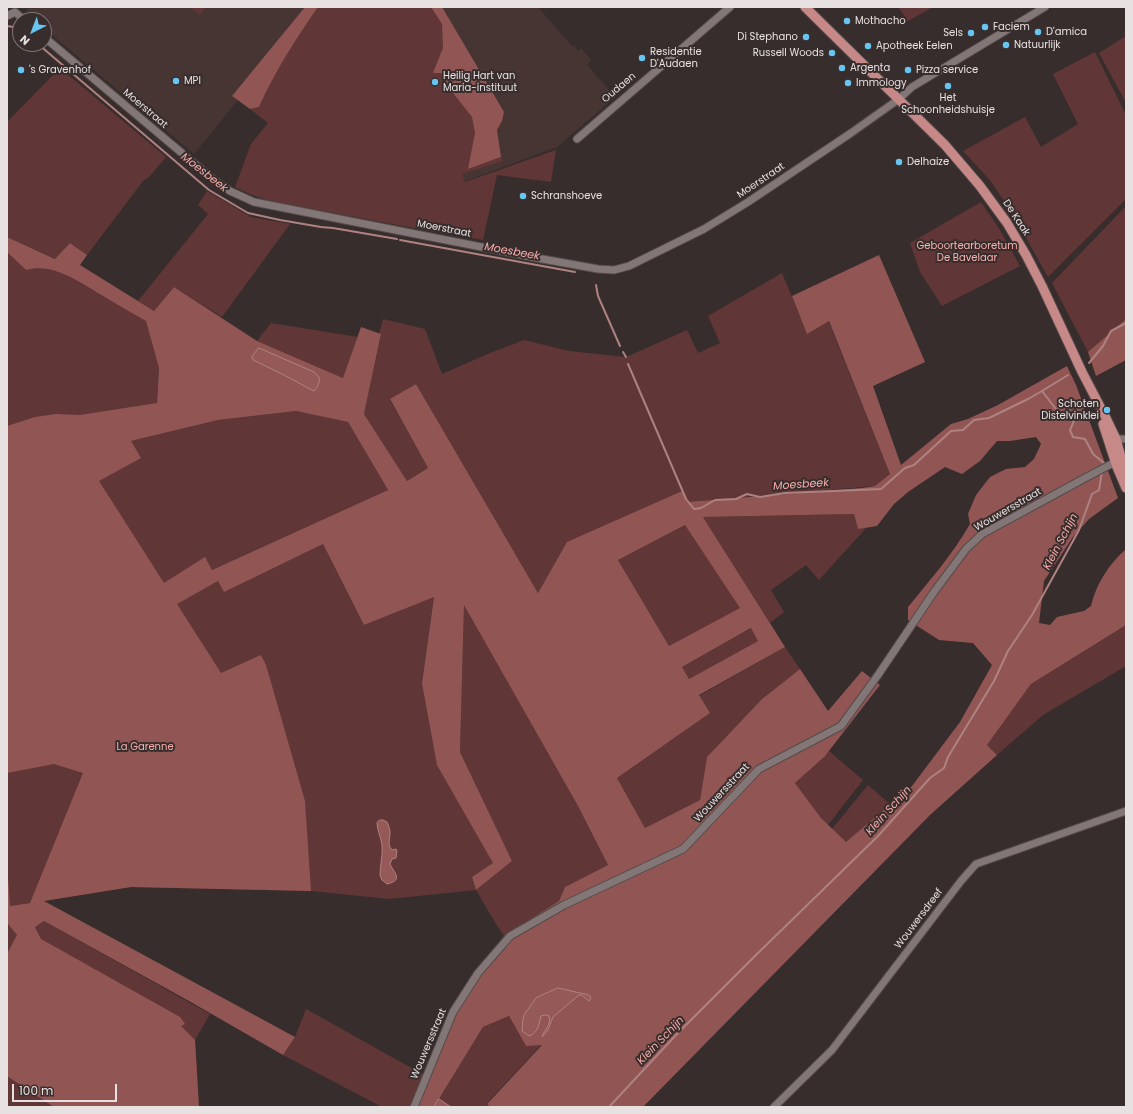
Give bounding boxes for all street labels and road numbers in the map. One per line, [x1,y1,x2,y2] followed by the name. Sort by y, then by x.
[600,70,638,106] street label: Oudaen
[120,87,170,131] street label: Moerstraat
[735,161,787,201] street label: Moerstraat
[1000,198,1032,238] street label: De Kaak
[416,218,472,240] street label: Moerstraat
[972,486,1044,534] street label: Wouwersstraat
[692,761,752,825] street label: Wouwersstraat
[893,887,945,951] street label: Wouwersdreef
[409,1007,449,1081] street label: Wouwersstraat

